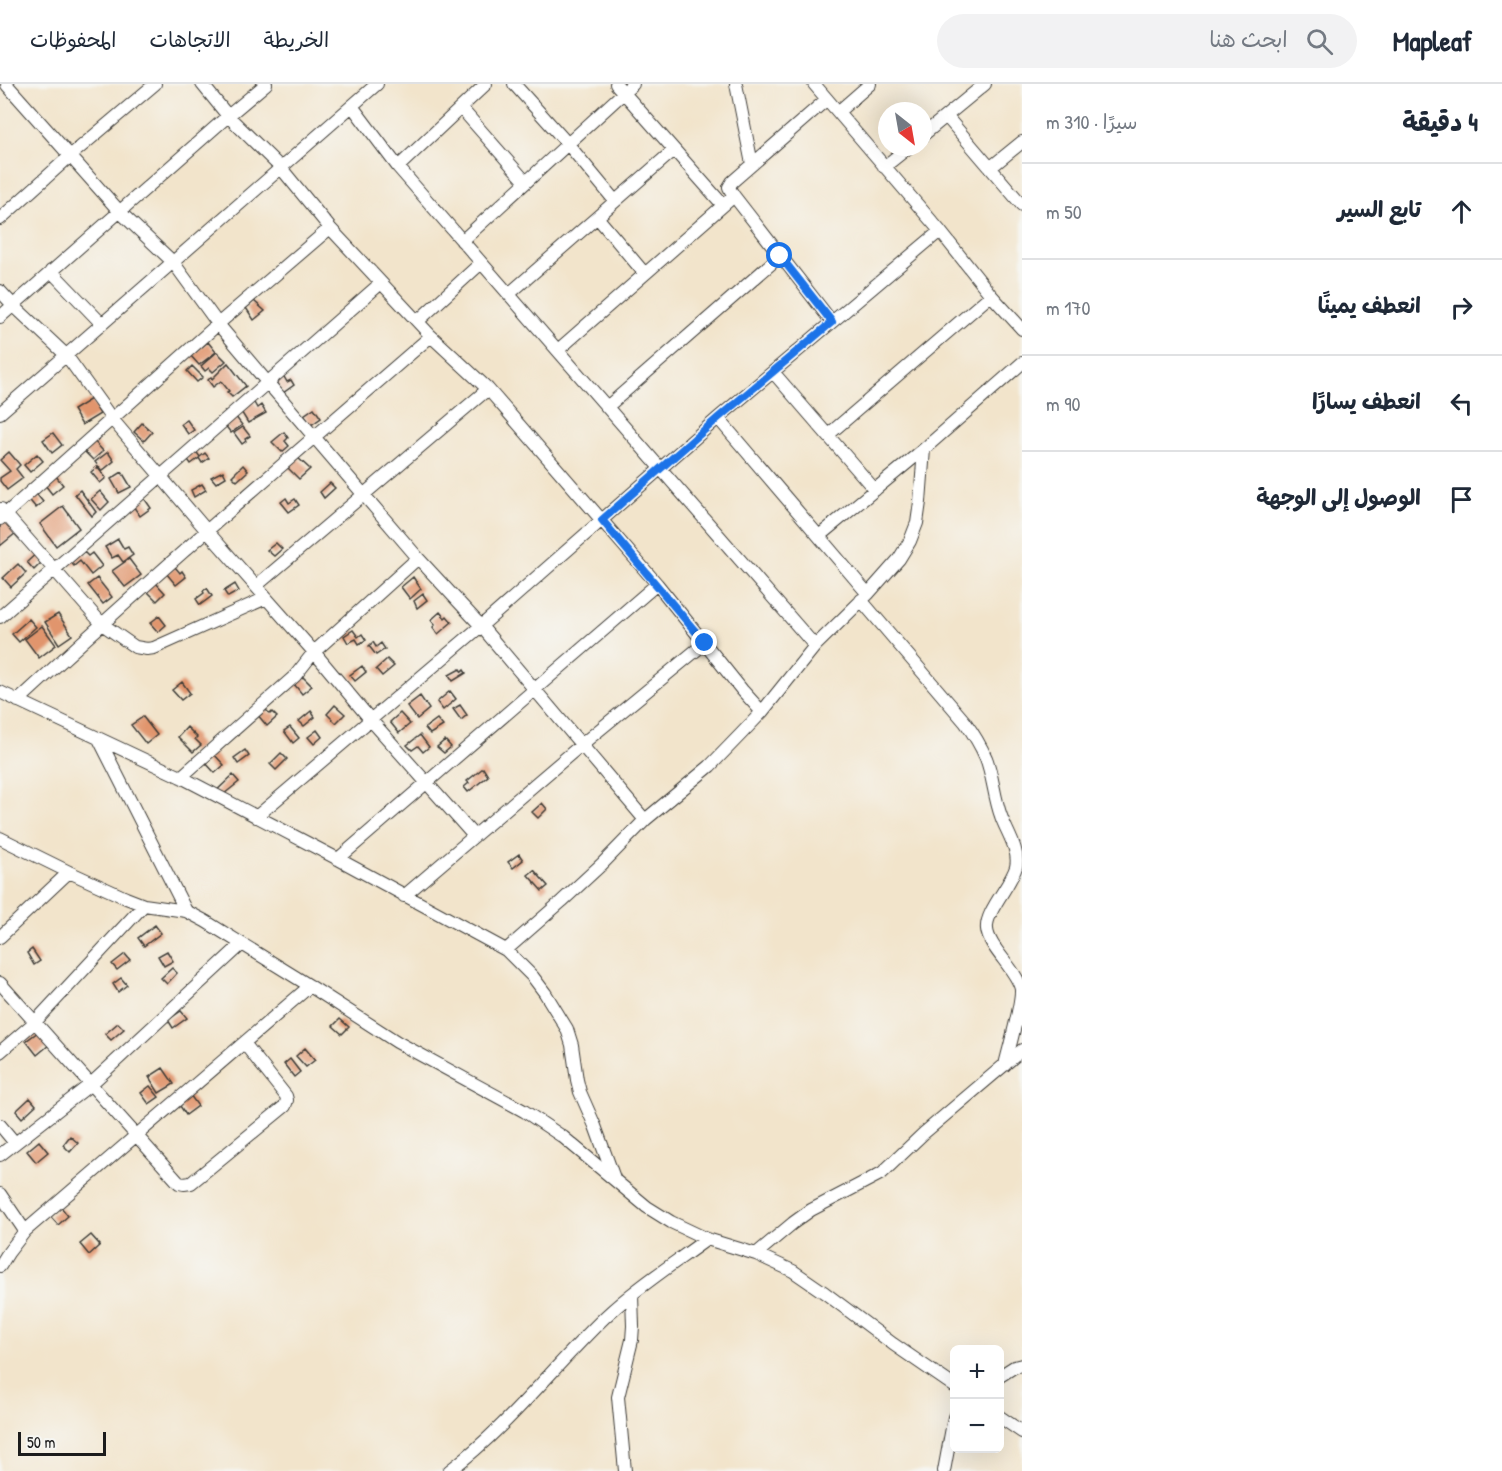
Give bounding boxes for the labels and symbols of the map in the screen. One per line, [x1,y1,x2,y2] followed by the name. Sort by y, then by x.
[878,102,932,156] north arrow
[766,242,792,268] route start
[691,629,717,655] route end
[18,1429,106,1456] scale bar

